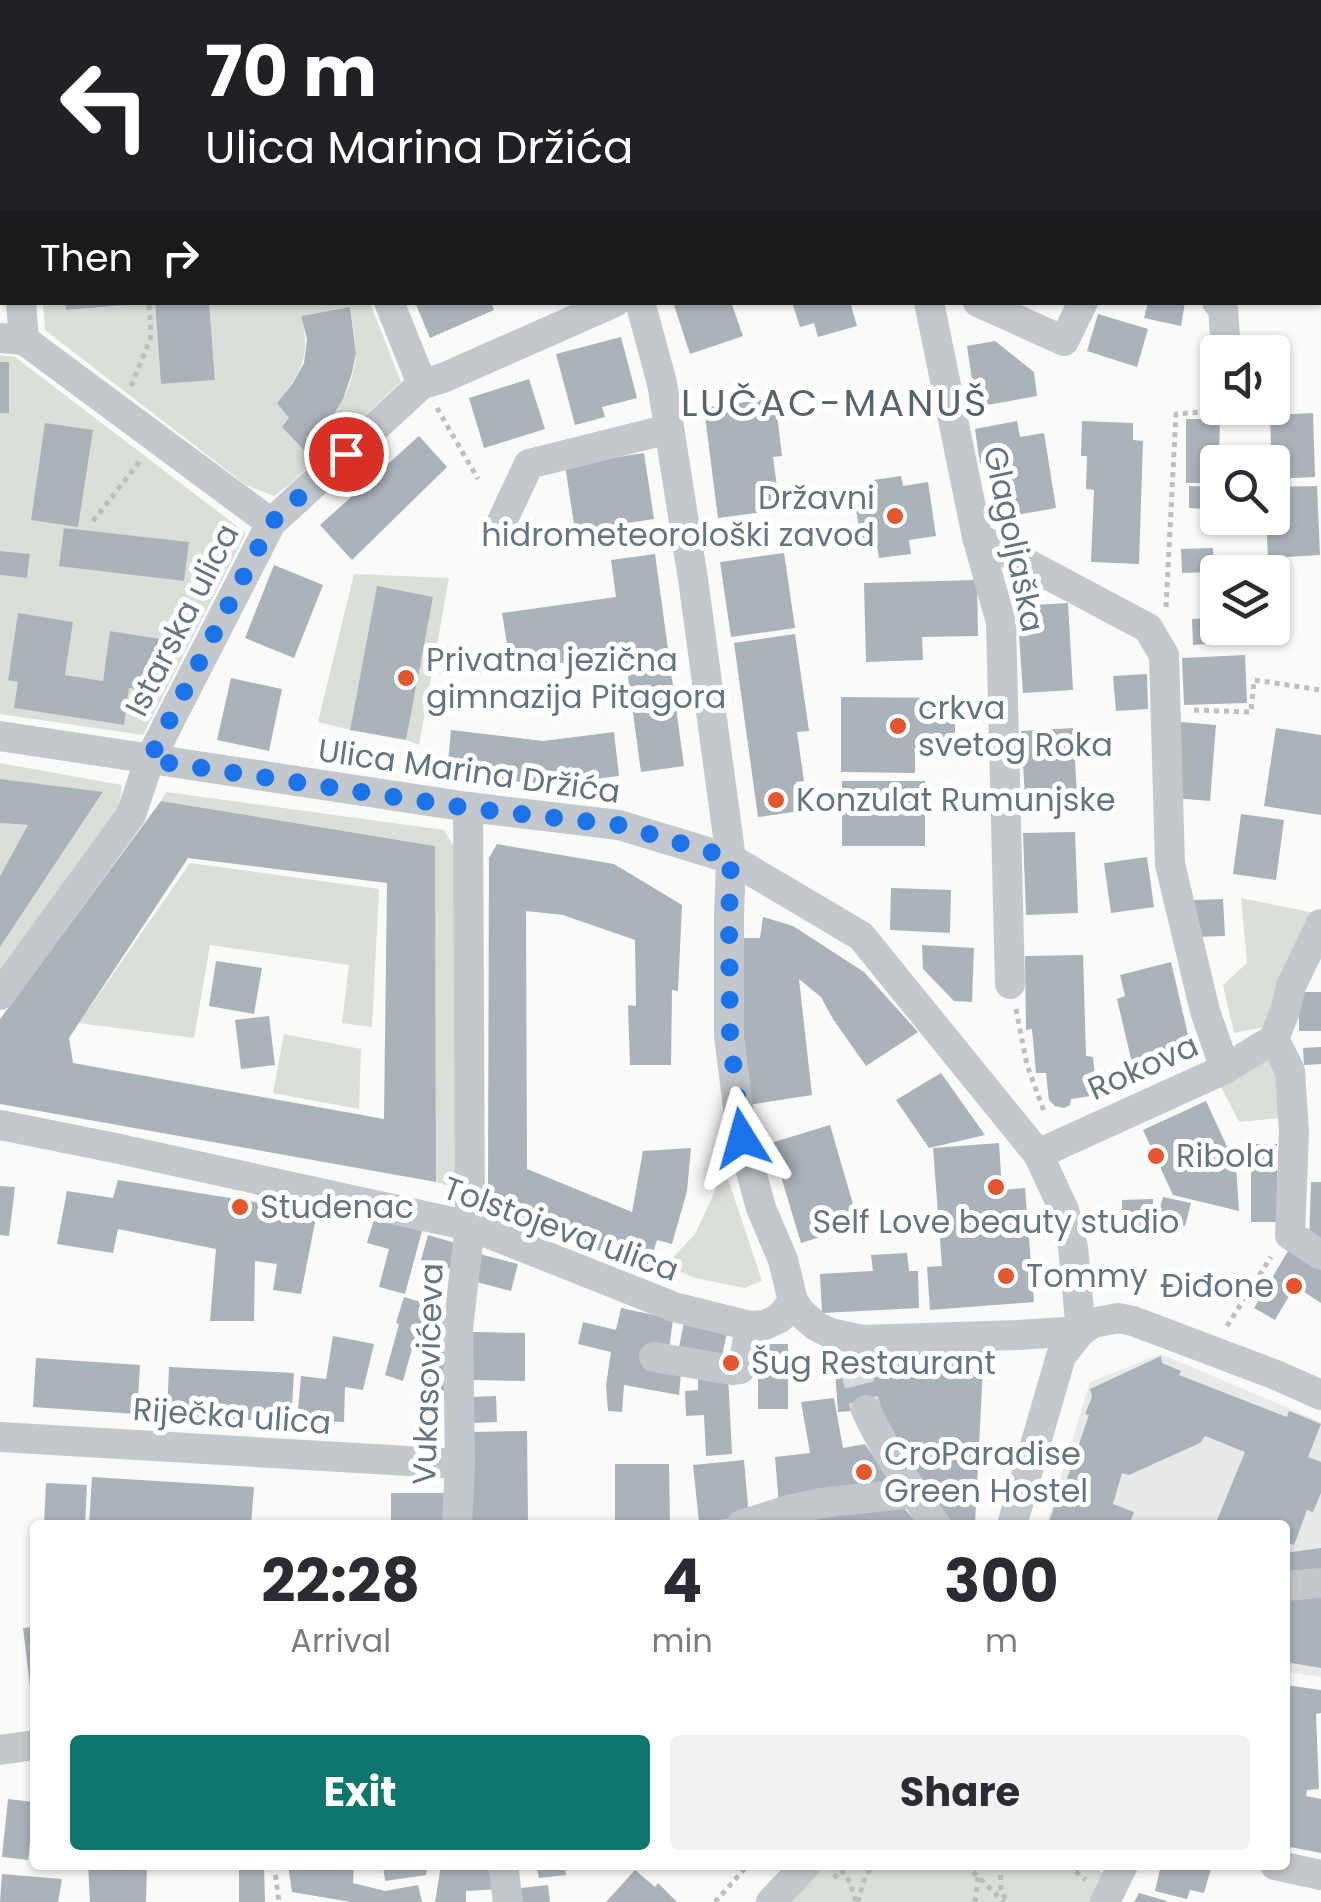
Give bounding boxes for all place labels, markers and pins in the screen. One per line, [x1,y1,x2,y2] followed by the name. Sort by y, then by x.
[304,412,389,497] pin
[481,475,875,557] place label: Državni hidrometeorološki zavod
[884,505,906,527] marker: Državni hidrometeorološki zavod
[426,637,726,719] place label: Privatna jezična gimnazija Pitagora
[395,667,417,689] marker: Privatna jezična gimnazija Pitagora
[918,685,1113,767] place label: crkva svetog Roka
[887,715,909,737] marker: crkva svetog Roka
[796,777,1116,822] place label: Konzulat Rumunjske
[765,789,787,811] marker: Konzulat Rumunjske
[1176,1133,1275,1178] place label: Ribola
[1145,1145,1167,1167] marker: Ribola
[985,1176,1007,1198] marker: Self Love beauty studio
[260,1184,414,1229] place label: Studenac
[229,1196,251,1218] marker: Studenac
[813,1199,1179,1244] place label: Self Love beauty studio
[1026,1253,1148,1298] place label: Tommy
[1161,1263,1274,1308] place label: Điđone
[995,1265,1017,1287] marker: Tommy
[1283,1275,1305,1297] marker: Điđone
[751,1340,996,1385] place label: Šug Restaurant
[720,1352,742,1374] marker: Šug Restaurant
[884,1431,1088,1513] place label: CroParadise Green Hostel
[853,1461,875,1483] marker: CroParadise Green Hostel

